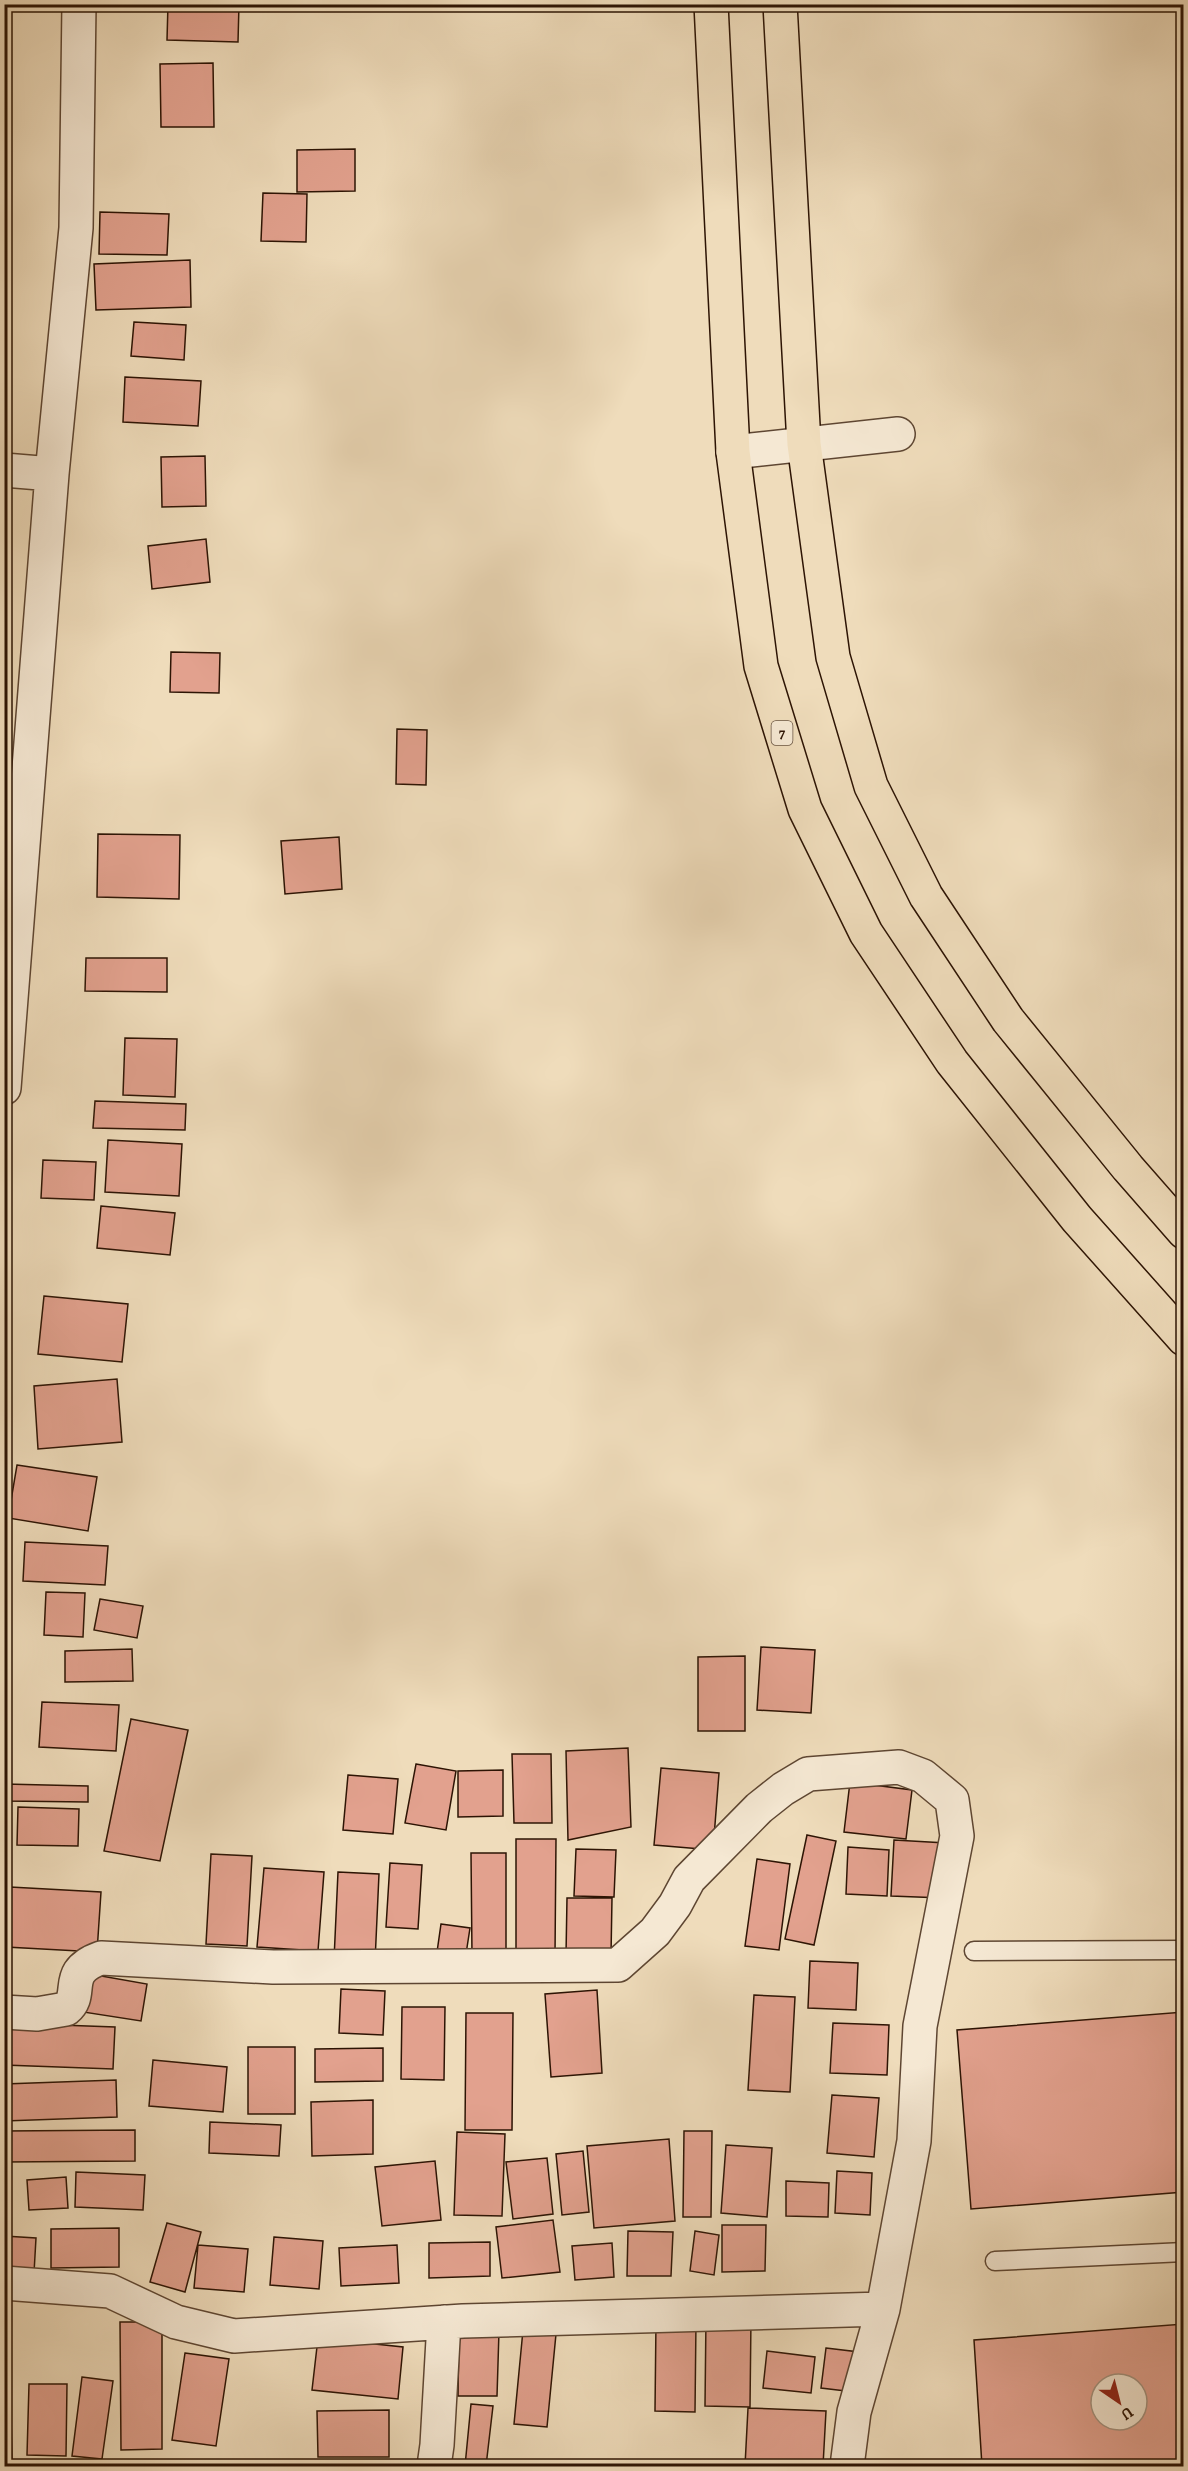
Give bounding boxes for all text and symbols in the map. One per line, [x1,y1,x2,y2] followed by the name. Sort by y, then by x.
[772,721,792,745] road number: 7
[1089,2372,1149,2432] north arrow
[1116,2401,1138,2426] text: U

